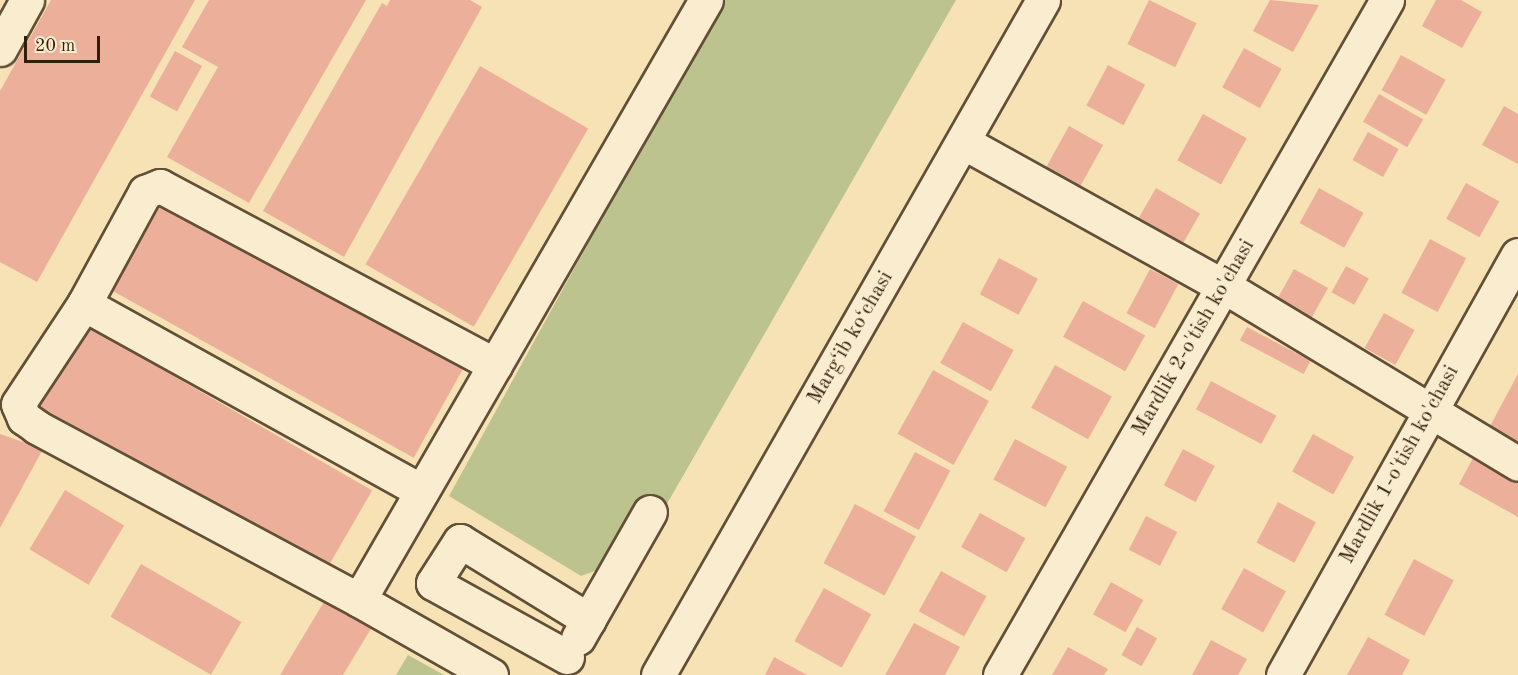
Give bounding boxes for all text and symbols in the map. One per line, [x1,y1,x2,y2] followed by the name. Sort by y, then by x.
[27,24,104,62] scale bar
[35,37,75,55] text: 20 m
[1127,235,1261,441] street label: Mardlik 2-o'tish ko'chasi
[803,267,899,409] street label: Marg‘ib ko‘chasi
[1335,362,1465,568] street label: Mardlik 1-o'tish ko'chasi

